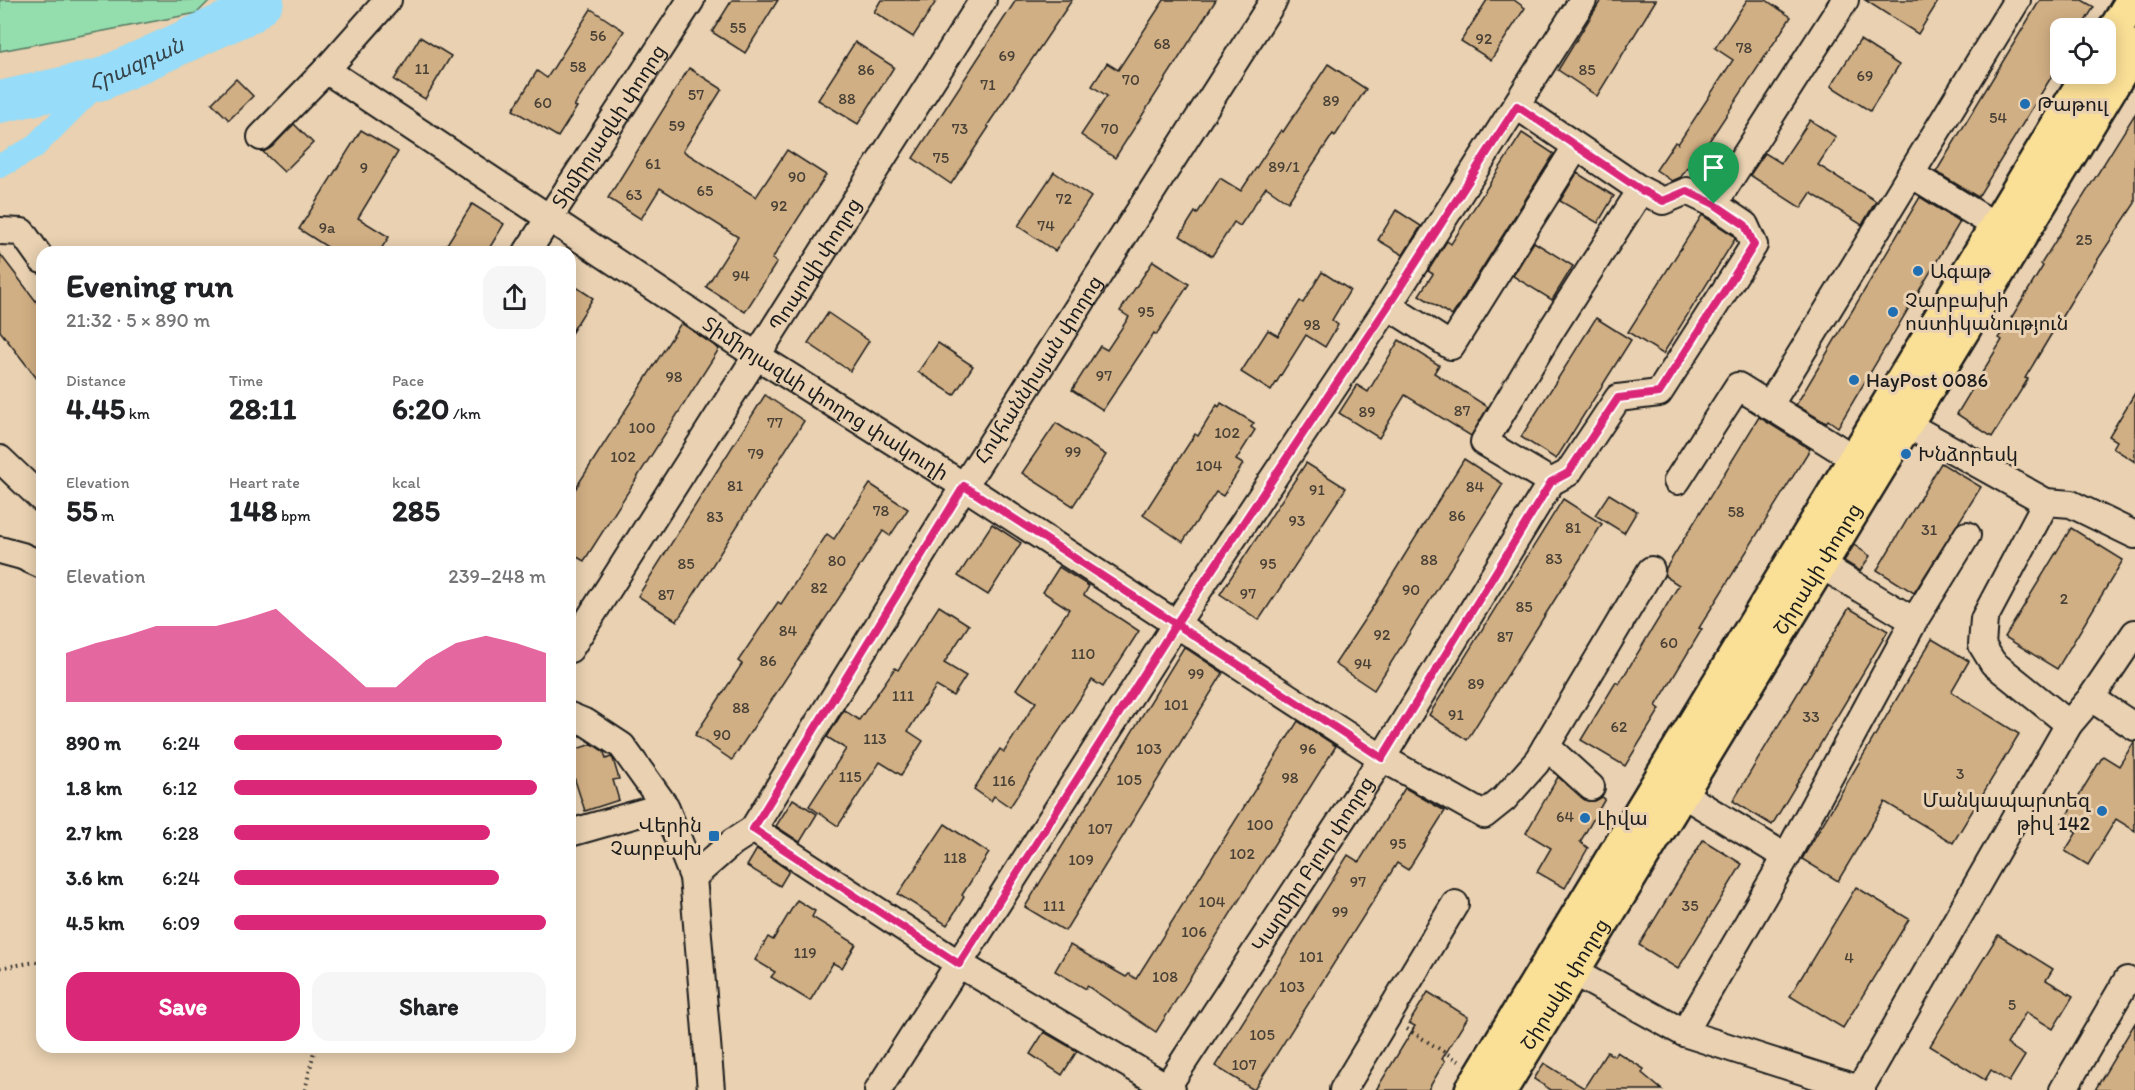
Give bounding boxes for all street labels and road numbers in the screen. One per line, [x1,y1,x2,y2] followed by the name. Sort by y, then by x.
[547,40,671,213] street label: Տիմիրյազևի փողոց
[764,193,866,335] street label: Պոպովի փողոց
[970,271,1107,468] street label: Հովհաննիսյան փողոց
[698,311,953,485] street label: Տիմիրյազևի փողոց փակուղի
[1768,499,1866,639] street label: Շիրակի փողոց
[1247,772,1379,956] street label: Կարմիր Բլուր փողոց
[1515,914,1614,1054] street label: Շիրակի փողոց

